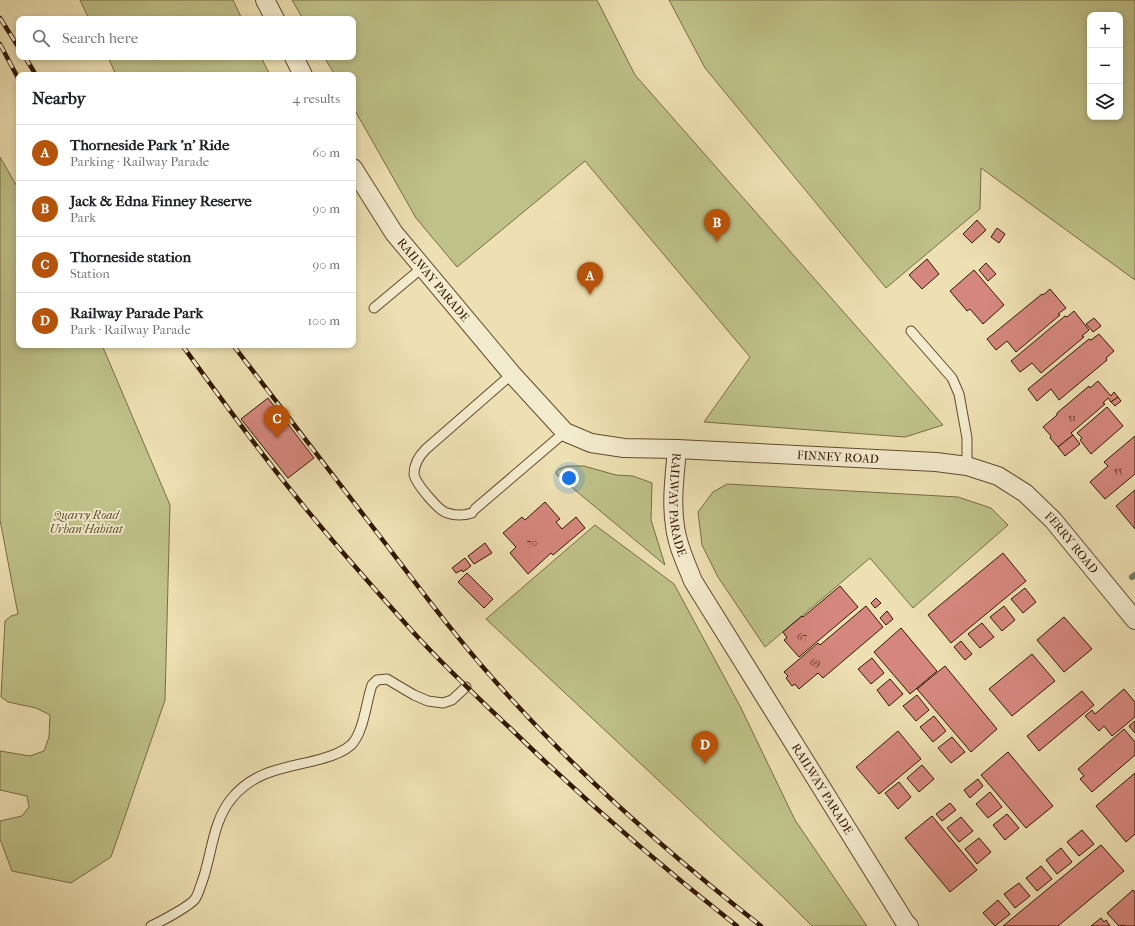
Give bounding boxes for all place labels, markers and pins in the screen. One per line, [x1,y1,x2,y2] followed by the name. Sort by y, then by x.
[704,209,730,242] pin: B
[577,262,603,295] pin: A
[264,405,290,438] pin: C
[692,731,718,764] pin: D

